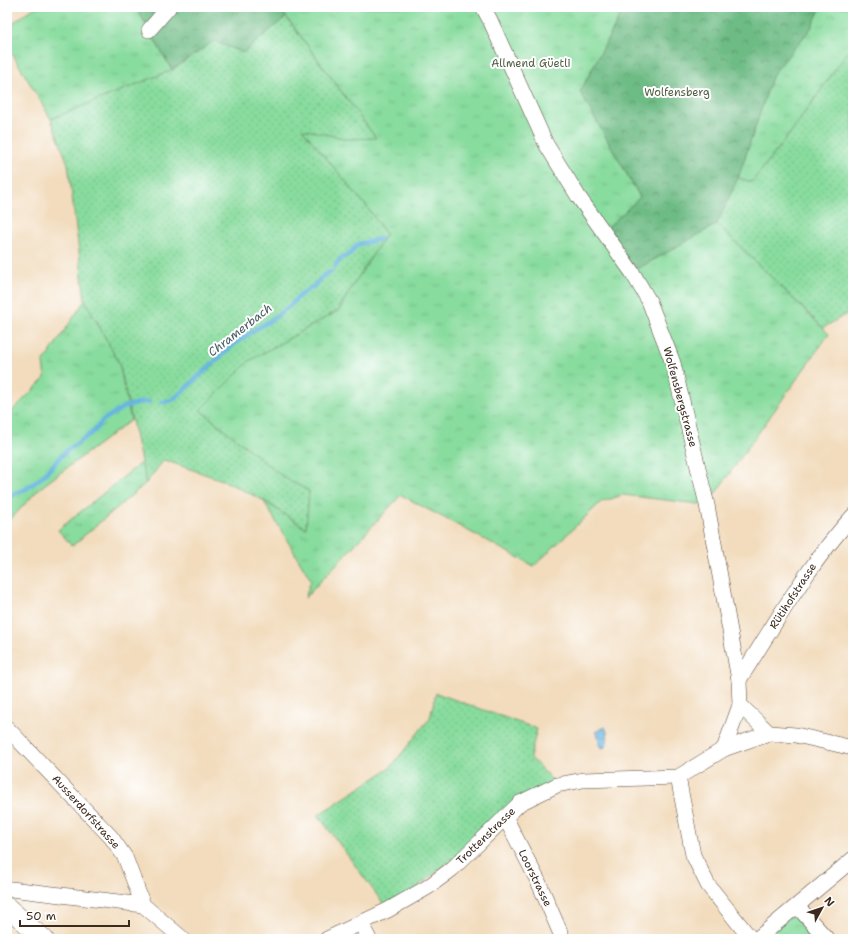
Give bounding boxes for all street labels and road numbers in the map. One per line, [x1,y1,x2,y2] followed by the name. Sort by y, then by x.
[659,345,701,449] street label: Wolfensbergstrasse
[766,560,820,632] street label: Rütihofstrasse
[49,772,123,852] street label: Ausserdorfstrasse
[453,804,519,868] street label: Trottenstrasse
[515,847,555,909] street label: Loorstrasse

